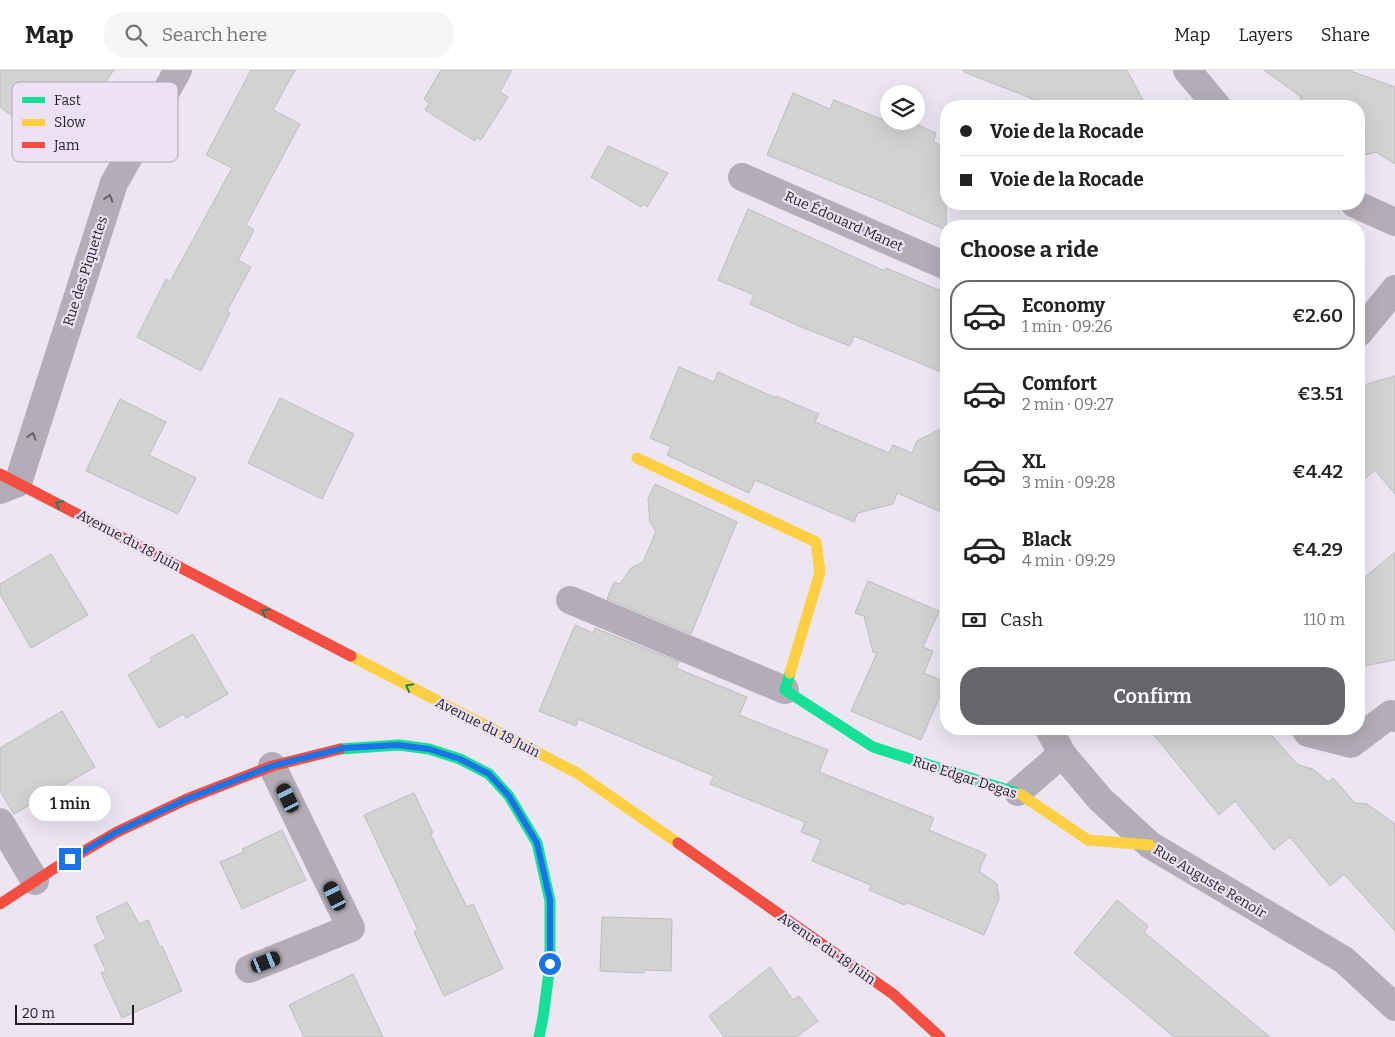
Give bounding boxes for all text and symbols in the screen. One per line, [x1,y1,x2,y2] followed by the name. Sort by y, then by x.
[104,12,454,57] search box
[25,21,74,49] text: Map
[122,21,150,49] icon: search
[162,23,267,46] text: Search here
[1174,24,1210,46] text: Map
[1238,24,1293,46] text: Layers
[1321,24,1370,46] text: Share
[12,82,178,162] legend
[880,85,925,130] map controls
[880,85,925,130] button: layers
[54,92,81,109] text: Fast
[54,114,86,131] text: Slow
[990,120,1144,143] text: Voie de la Rocade
[53,137,80,154] text: Jam
[990,168,1144,191] text: Voie de la Rocade
[782,187,906,255] street label: Rue Édouard Manet
[103,194,113,203] one-way arrow
[60,214,111,328] street label: Rue des Piquettes
[960,236,1099,263] text: Choose a ride
[962,293,1007,338] icon: car
[1022,294,1105,317] text: Economy
[1292,304,1343,327] text: €2.60
[1022,317,1113,336] text: 1 min · 09:26
[962,371,1007,416] icon: car
[1022,372,1097,395] text: Comfort
[1297,382,1343,405] text: €3.51
[1022,395,1113,414] text: 2 min · 09:27
[27,433,37,441] one-way arrow
[962,449,1007,494] icon: car
[1022,450,1046,473] text: XL
[1292,460,1343,483] text: €4.42
[1022,473,1116,492] text: 3 min · 09:28
[55,500,64,510] one-way arrow
[74,506,184,575] street label: Avenue du 18 Juin
[962,527,1007,572] icon: car
[1022,528,1072,551] text: Black
[1292,538,1343,561] text: €4.29
[1022,551,1116,570] text: 4 min · 09:29
[960,606,988,634] icon: cash
[262,608,271,618] one-way arrow
[1000,608,1043,631] text: Cash
[1303,610,1345,629] text: 110 m
[960,667,1345,725] button: Confirm
[406,683,415,693] one-way arrow
[433,694,543,761] street label: Avenue du 18 Juin
[910,753,1019,802] street label: Rue Edgar Degas
[274,781,301,815] car
[29,786,111,822] callout: 1 min
[50,794,90,813] text: 1 min
[1150,841,1269,922] street label: Rue Auguste Renoir
[59,848,81,870] route end
[321,879,348,913] car
[775,909,879,988] street label: Avenue du 18 Juin
[249,949,282,975] car
[539,953,561,975] route start
[15,1002,134,1025] scale bar
[22,1005,55,1022] text: 20 m

